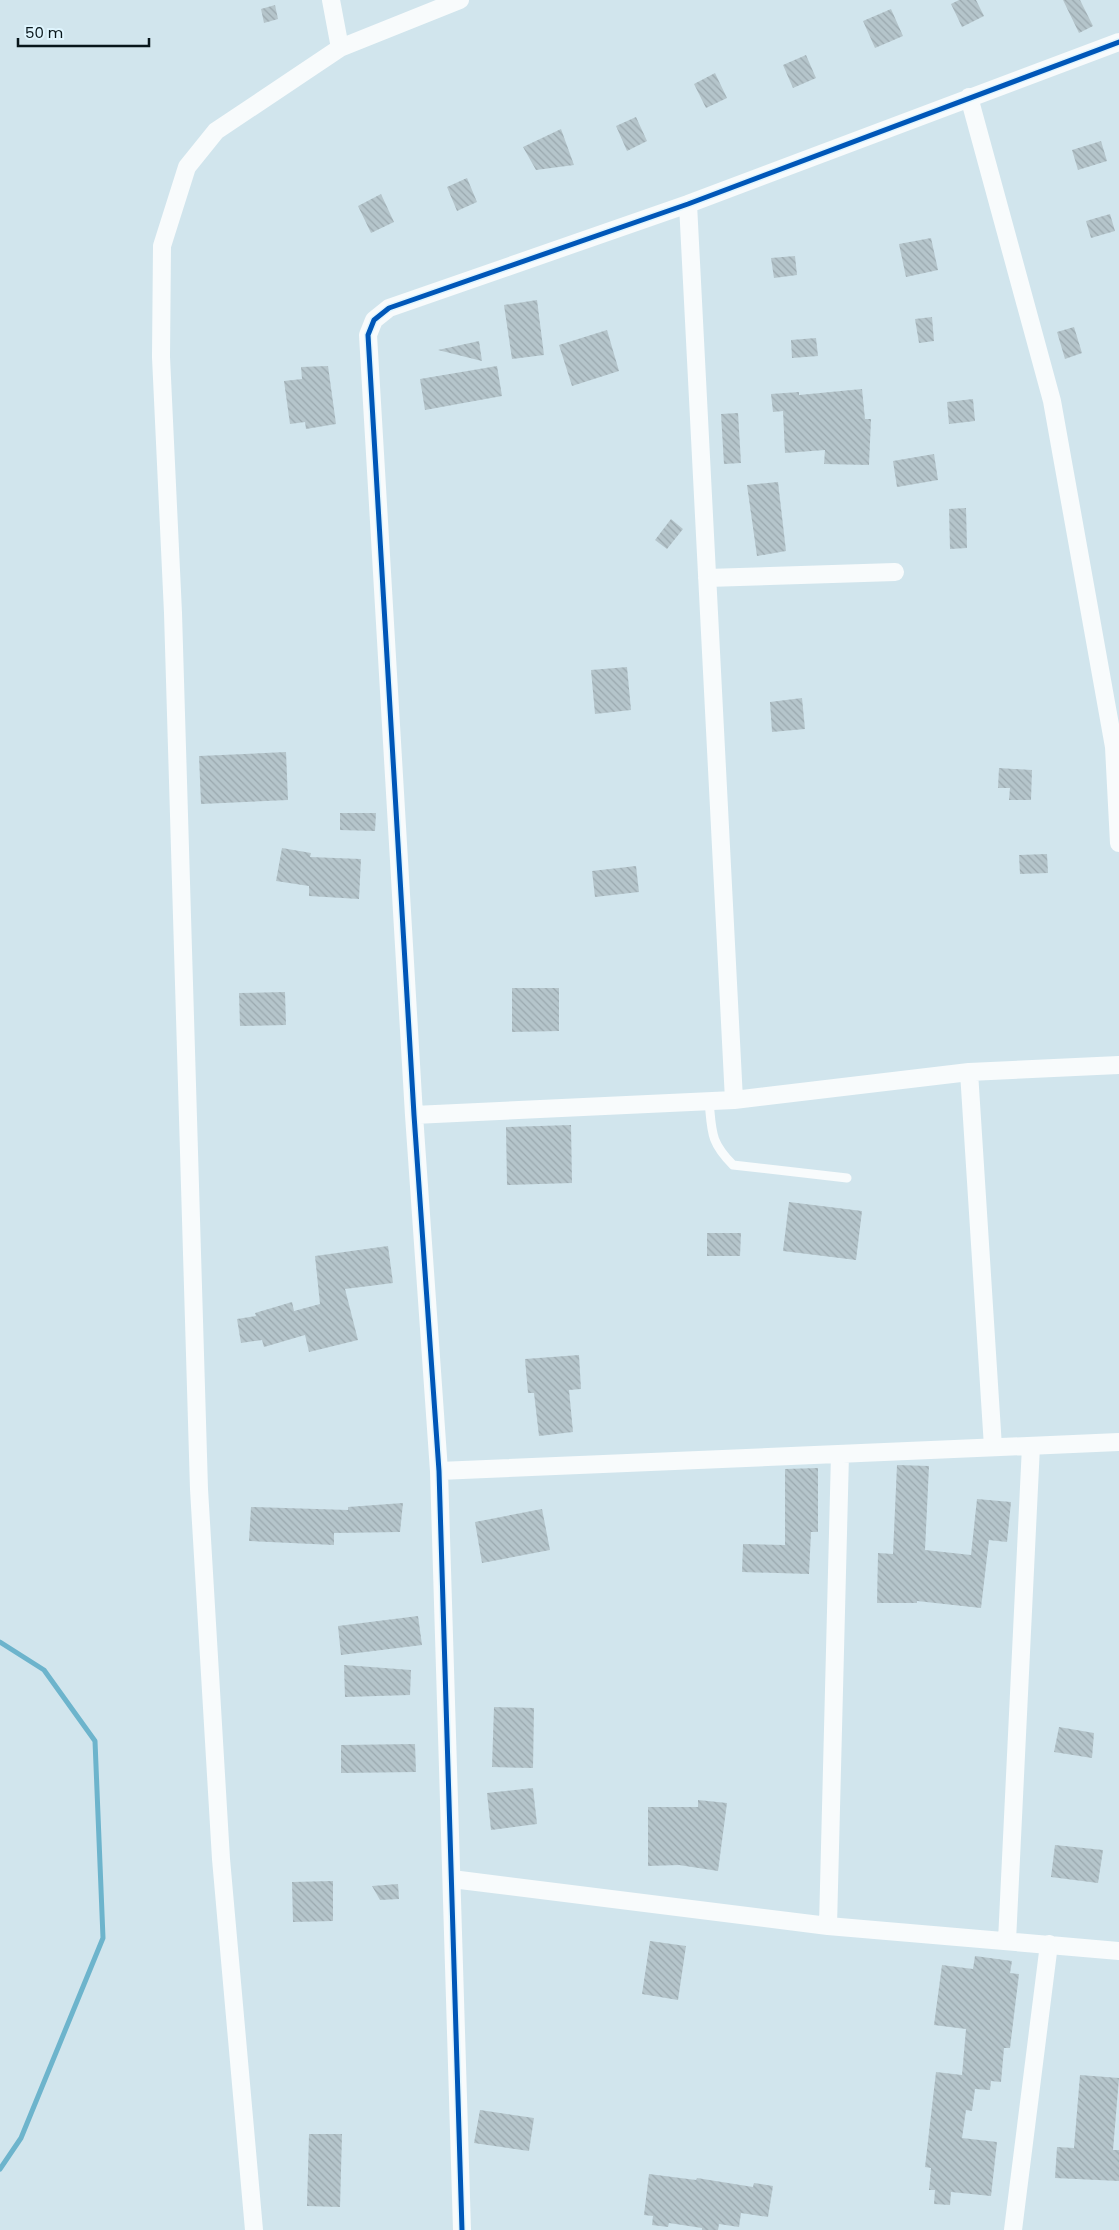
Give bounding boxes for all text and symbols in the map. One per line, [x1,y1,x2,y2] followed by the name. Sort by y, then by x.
[18,15,149,47] scale bar
[25,22,63,43] text: 50 m

